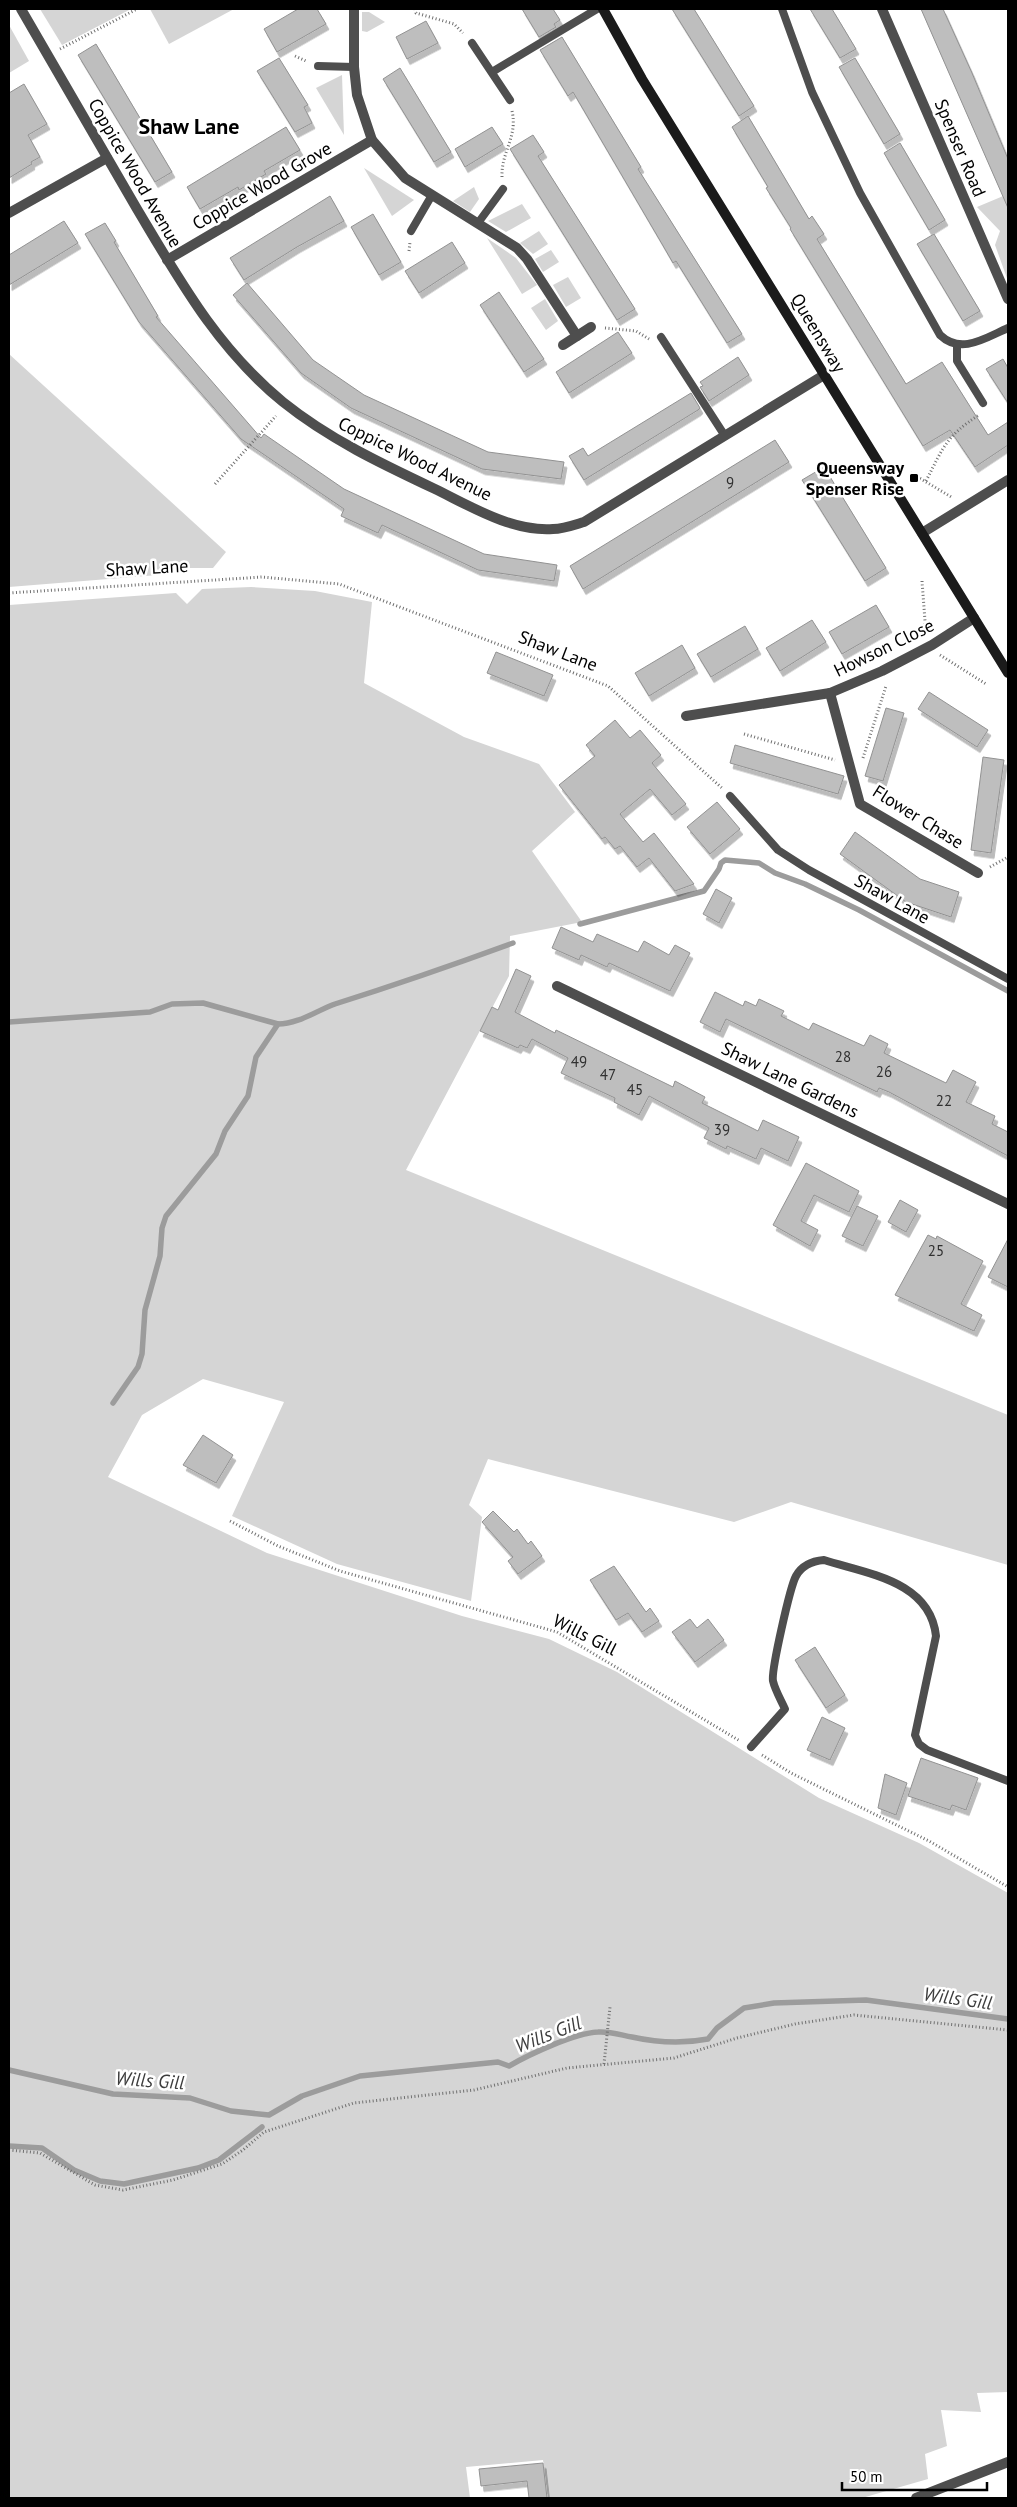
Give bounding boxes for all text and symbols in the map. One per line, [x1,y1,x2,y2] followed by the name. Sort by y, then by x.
[83,94,188,251] street label: Coppice Wood Avenue
[930,95,991,200] street label: Spenser Road
[139,112,239,140] district label: Shaw Lane
[188,136,335,235] street label: Coppice Wood Grove
[786,289,851,377] street label: Queensway
[334,411,496,506] street label: Coppice Wood Avenue
[806,456,904,500] place label: Queensway Spenser Rise
[908,472,920,484] marker: Queensway Spenser Rise
[726,473,734,492] house number: 9
[105,554,189,581] street label: Shaw Lane
[830,613,938,682] street label: Howson Close
[515,625,601,676] street label: Shaw Lane
[869,780,968,854] street label: Flower Chase
[850,868,934,929] street label: Shaw Lane
[718,1036,863,1123] street label: Shaw Lane Gardens
[835,1047,851,1066] house number: 28
[571,1052,587,1071] house number: 49
[876,1062,892,1081] house number: 26
[600,1065,616,1084] house number: 47
[627,1080,643,1099] house number: 45
[936,1091,952,1110] house number: 22
[714,1120,730,1139] house number: 39
[928,1241,944,1260] house number: 25
[549,1609,622,1661] street label: Wills Gill
[922,1981,994,2015] water label: Wills Gill
[511,2010,585,2058] water label: Wills Gill
[115,2066,185,2094] water label: Wills Gill
[842,2460,987,2492] scale bar
[850,2467,883,2486] text: 50 m

